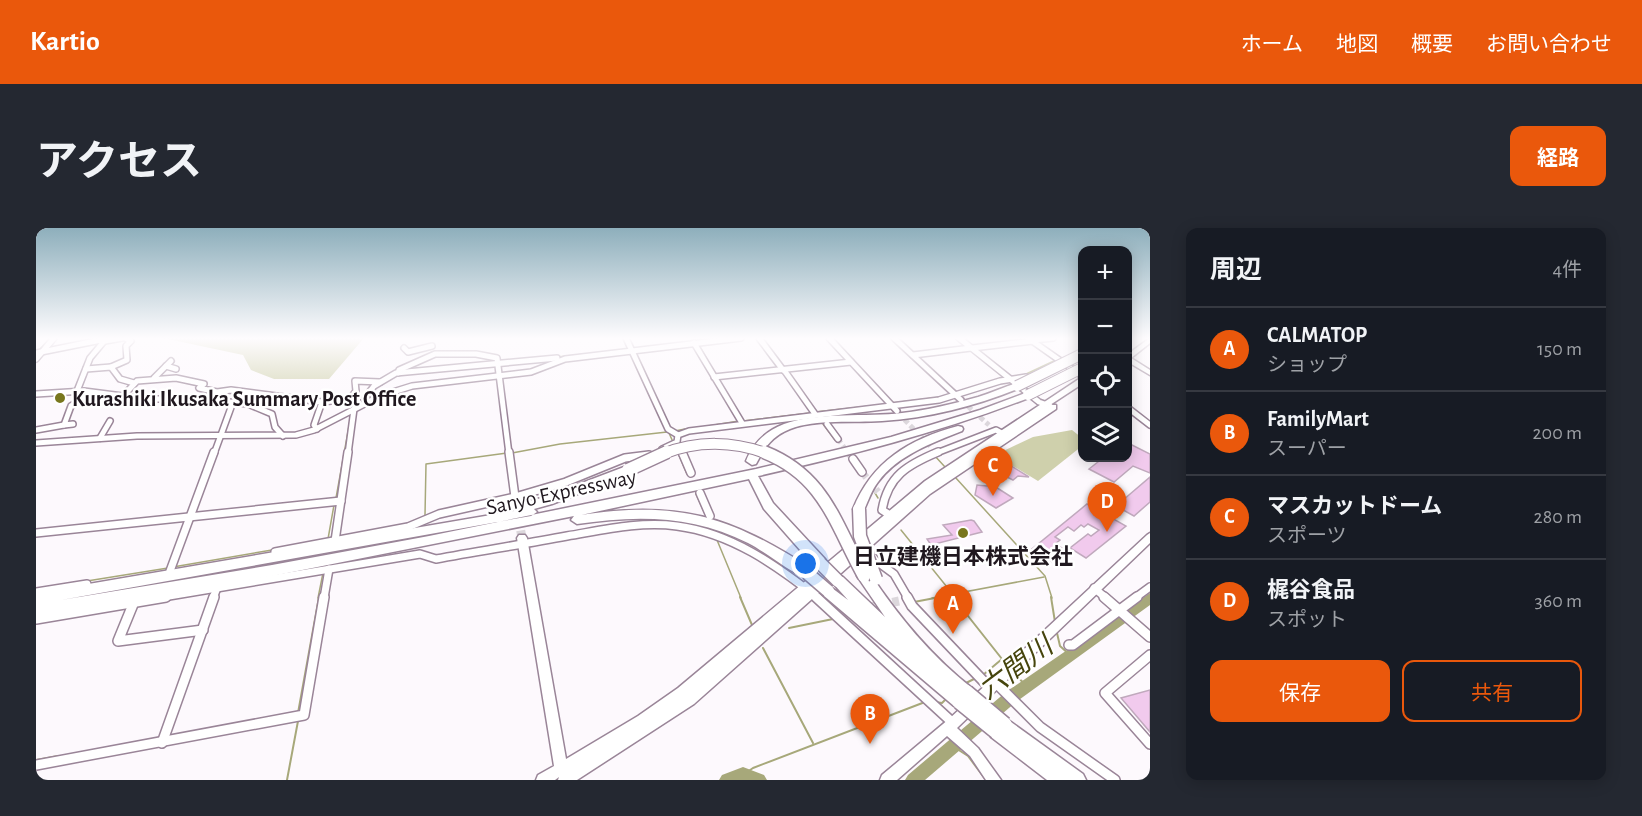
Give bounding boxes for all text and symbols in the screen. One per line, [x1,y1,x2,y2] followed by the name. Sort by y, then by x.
[30,28,100,56] text: Kartio
[1241,34,1303,55] text: ホーム
[1336,34,1378,55] text: 地図
[1411,34,1453,55] text: 概要
[1486,34,1612,55] text: お問い合わせ
[1510,126,1606,186] button: 経路
[36,141,202,183] text: アクセス
[1078,246,1132,462] map controls
[1078,246,1132,300] button: +
[1210,257,1262,283] text: 周辺
[1552,260,1582,280] text: 4件
[1078,300,1132,354] button: −
[1267,324,1367,346] text: CALMATOP
[1224,339,1236,359] text: A
[1537,339,1582,359] text: 150 m
[1078,354,1132,408] button: locate
[1267,355,1347,375] text: ショップ
[72,388,416,411] place label: Kurashiki Ikusaka Summary Post Office
[53,391,67,405] marker: Kurashiki Ikusaka Summary Post Office
[1078,408,1132,462] button: layers
[1267,408,1369,430] text: FamilyMart
[1224,423,1235,443] text: B
[1532,423,1582,443] text: 200 m
[1267,439,1347,459] text: スーパー
[974,446,1012,496] pin: C
[484,465,639,519] street label: Sanyo Expressway
[1088,482,1126,532] pin: D
[1267,495,1442,517] text: マスカットドーム
[1224,507,1235,527] text: C
[1534,507,1582,527] text: 280 m
[956,526,970,540] marker: 日立建機日本株式会社
[1267,526,1347,546] text: スポーツ
[853,545,1073,568] place label: 日立建機日本株式会社
[791,549,820,578] your location
[1267,579,1355,601] text: 梶谷食品
[934,584,972,634] pin: A
[1223,591,1236,611] text: D
[1535,591,1582,611] text: 360 m
[1267,610,1347,630] text: スポット
[973,629,1061,705] water label: 六間川
[1210,660,1390,722] button: 保存
[1402,660,1582,722] button: 共有
[850,694,890,744] pin: B

